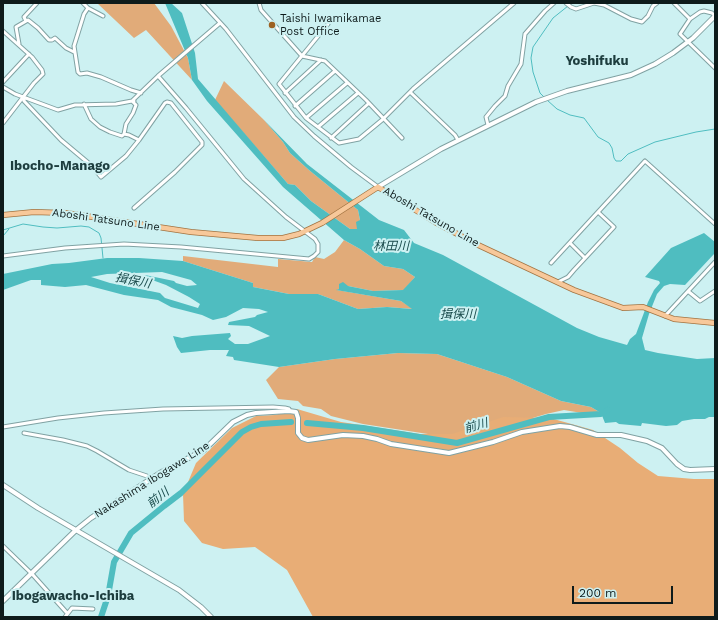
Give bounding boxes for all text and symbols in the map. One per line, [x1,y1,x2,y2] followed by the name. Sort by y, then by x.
[280,12,381,38] place label: Taishi Iwamikamae Post Office
[267,20,277,30] marker: Taishi Iwamikamae Post Office
[565,53,629,69] district label: Yoshifuku
[10,158,110,174] district label: Ibocho-Manago
[381,184,481,250] street label: Aboshi Tatsuno Line
[51,206,161,234] street label: Aboshi Tatsuno Line
[373,239,409,253] water label: 林田川
[114,270,152,292] water label: 揖保川
[440,307,476,321] water label: 揖保川
[462,416,490,436] water label: 前川
[92,439,212,521] street label: Nakashima Ibogawa Line
[144,485,172,511] water label: 前川
[574,578,675,604] scale bar
[579,586,616,600] text: 200 m
[12,588,134,604] district label: Ibogawacho-Ichiba

